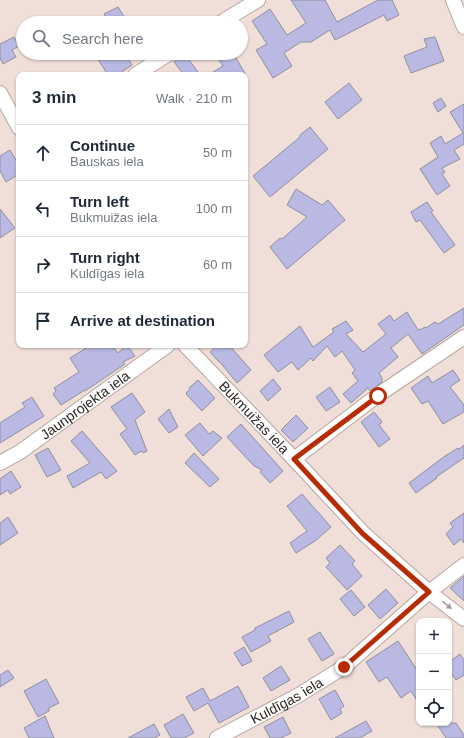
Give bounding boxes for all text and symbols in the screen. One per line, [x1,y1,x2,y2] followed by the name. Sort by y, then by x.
[16,16,248,60] search box
[30,27,52,49] icon: search
[62,30,144,47] text: Search here
[32,88,76,107] text: 3 min
[156,91,232,106] text: Walk · 210 m
[70,137,135,154] text: Continue
[32,142,54,164] icon: ahead
[203,145,232,160] text: 50 m
[70,154,144,169] text: Bauskas iela
[70,193,129,210] text: Turn left
[32,198,54,220] icon: left
[196,201,232,216] text: 100 m
[70,210,157,225] text: Bukmuižas iela
[70,249,140,266] text: Turn right
[32,254,54,276] icon: right
[203,257,232,272] text: 60 m
[70,266,144,281] text: Kuldīgas iela
[32,310,54,332] icon: arrive
[70,312,215,329] text: Arrive at destination
[37,367,133,443] street label: Jaunprojekta iela
[216,378,293,457] street label: Bukmuižas iela
[369,387,387,405] route start
[441,601,452,610] one-way arrow
[416,618,452,726] map controls
[416,618,452,654] button: +
[416,654,452,690] button: −
[335,658,353,676] route end
[248,674,326,727] street label: Kuldīgas iela
[416,690,452,726] button: locate

